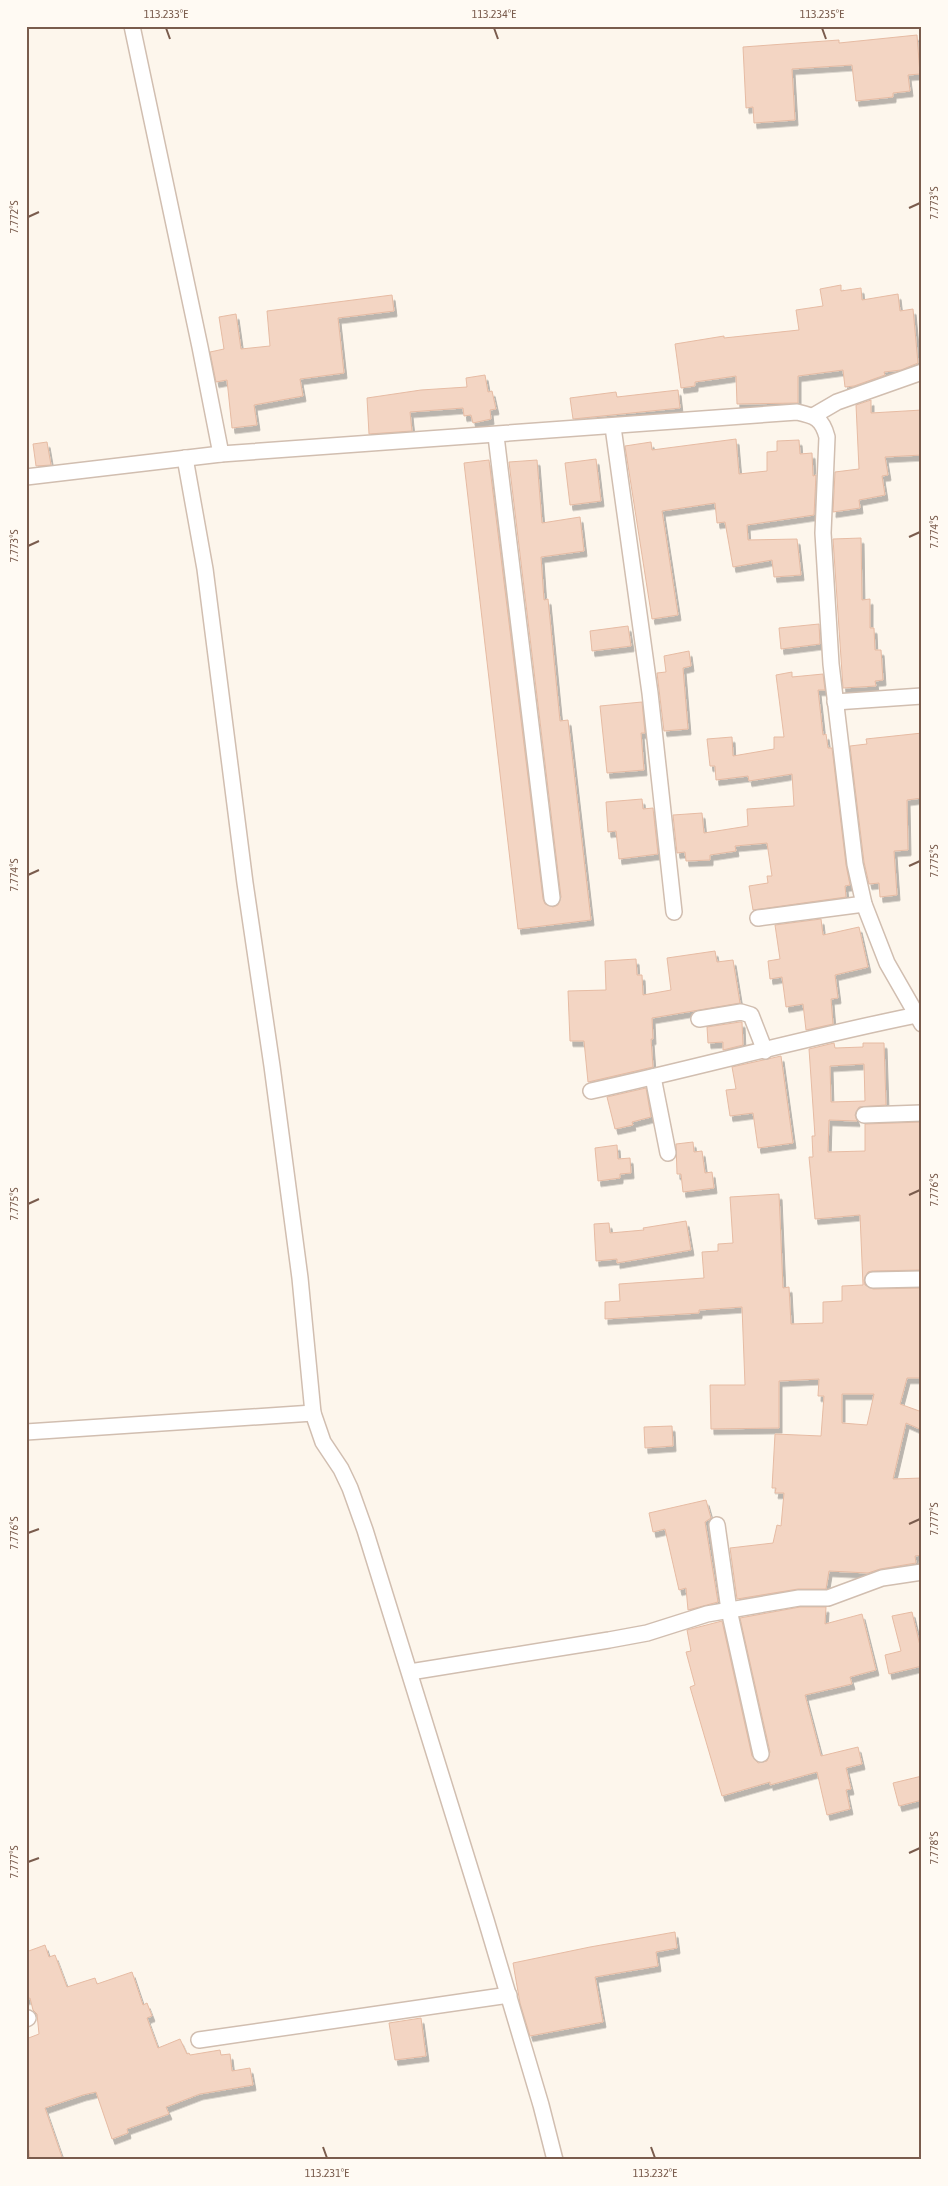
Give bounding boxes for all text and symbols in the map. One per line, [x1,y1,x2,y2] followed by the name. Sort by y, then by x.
[144,7,188,21] text: 113.233°E
[472,7,516,21] text: 113.234°E
[800,7,844,21] text: 113.235°E
[927,186,941,220] text: 7.773°S
[7,200,21,234] text: 7.772°S
[927,515,941,549] text: 7.774°S
[7,529,21,563] text: 7.773°S
[927,844,941,878] text: 7.775°S
[7,858,21,892] text: 7.774°S
[927,1173,941,1207] text: 7.776°S
[7,1187,21,1221] text: 7.775°S
[927,1502,941,1536] text: 7.777°S
[7,1516,21,1550] text: 7.776°S
[927,1831,941,1865] text: 7.778°S
[7,1845,21,1879] text: 7.777°S
[305,2166,349,2180] text: 113.231°E
[633,2166,677,2180] text: 113.232°E

